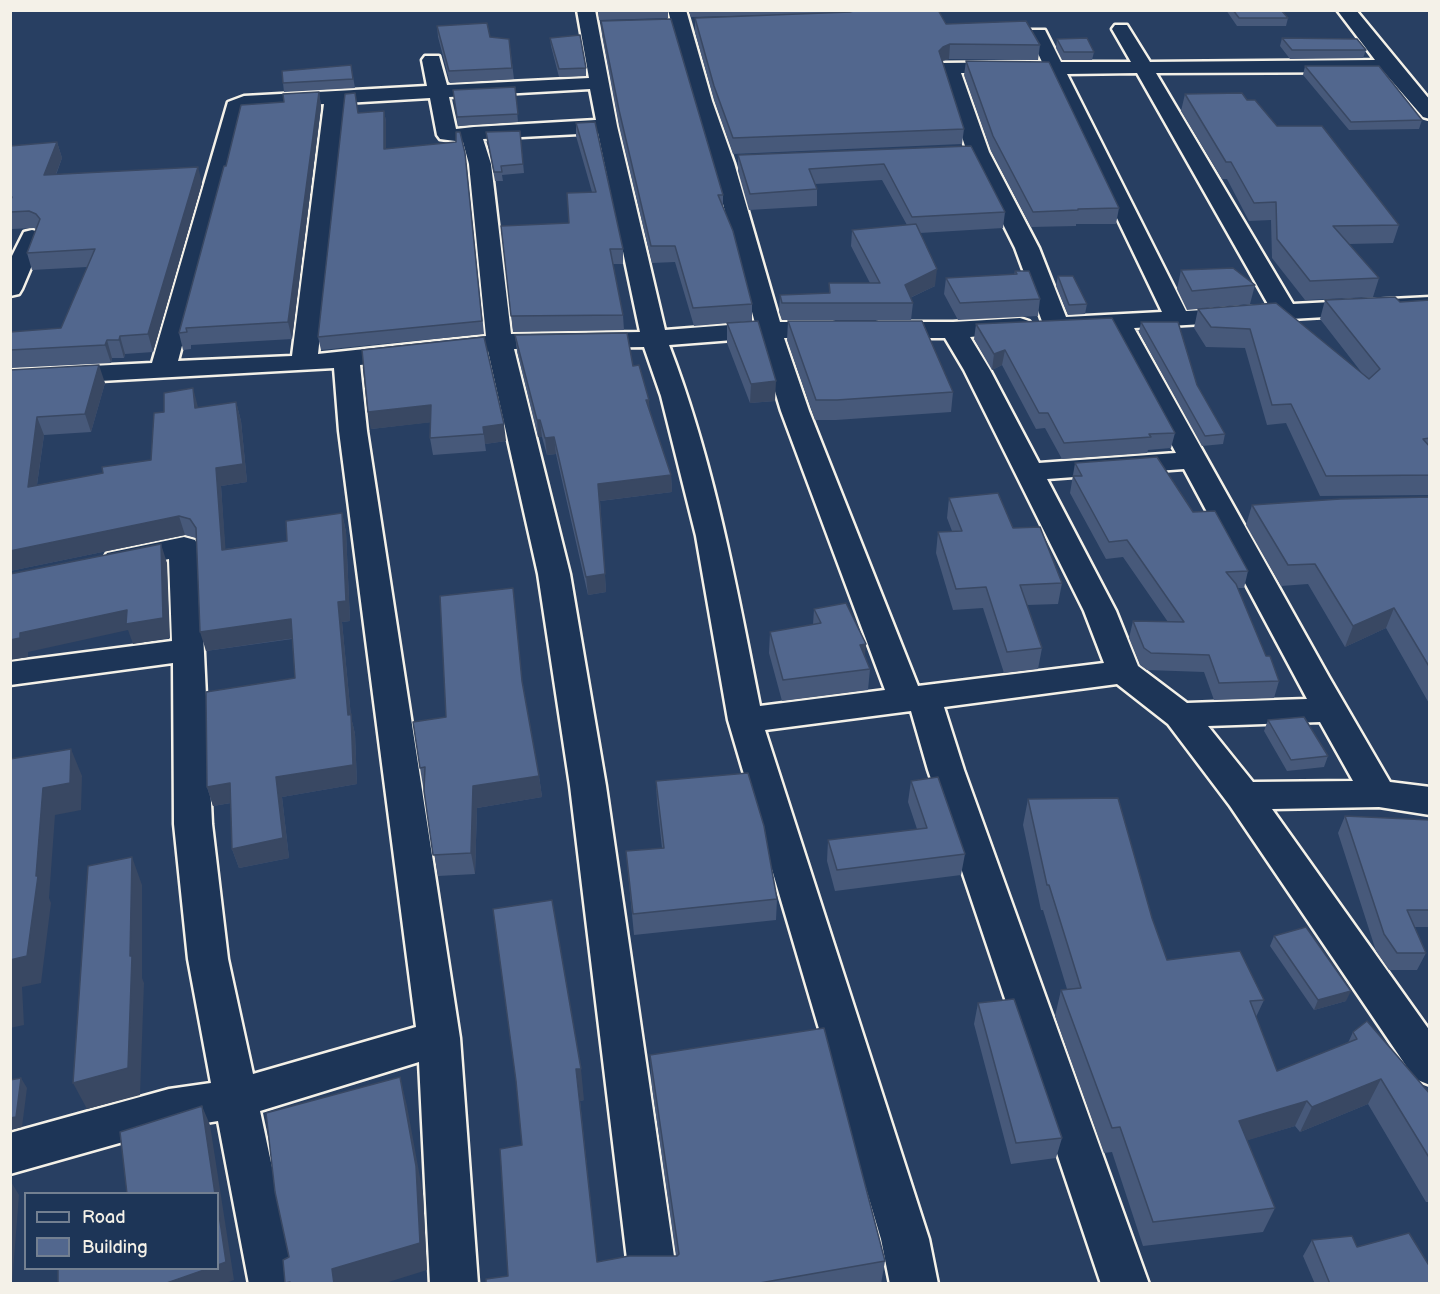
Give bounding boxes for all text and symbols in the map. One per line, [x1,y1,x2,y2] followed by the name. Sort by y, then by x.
[24,1192,219,1270] legend
[82,1207,126,1228] text: Road
[82,1237,148,1258] text: Building

